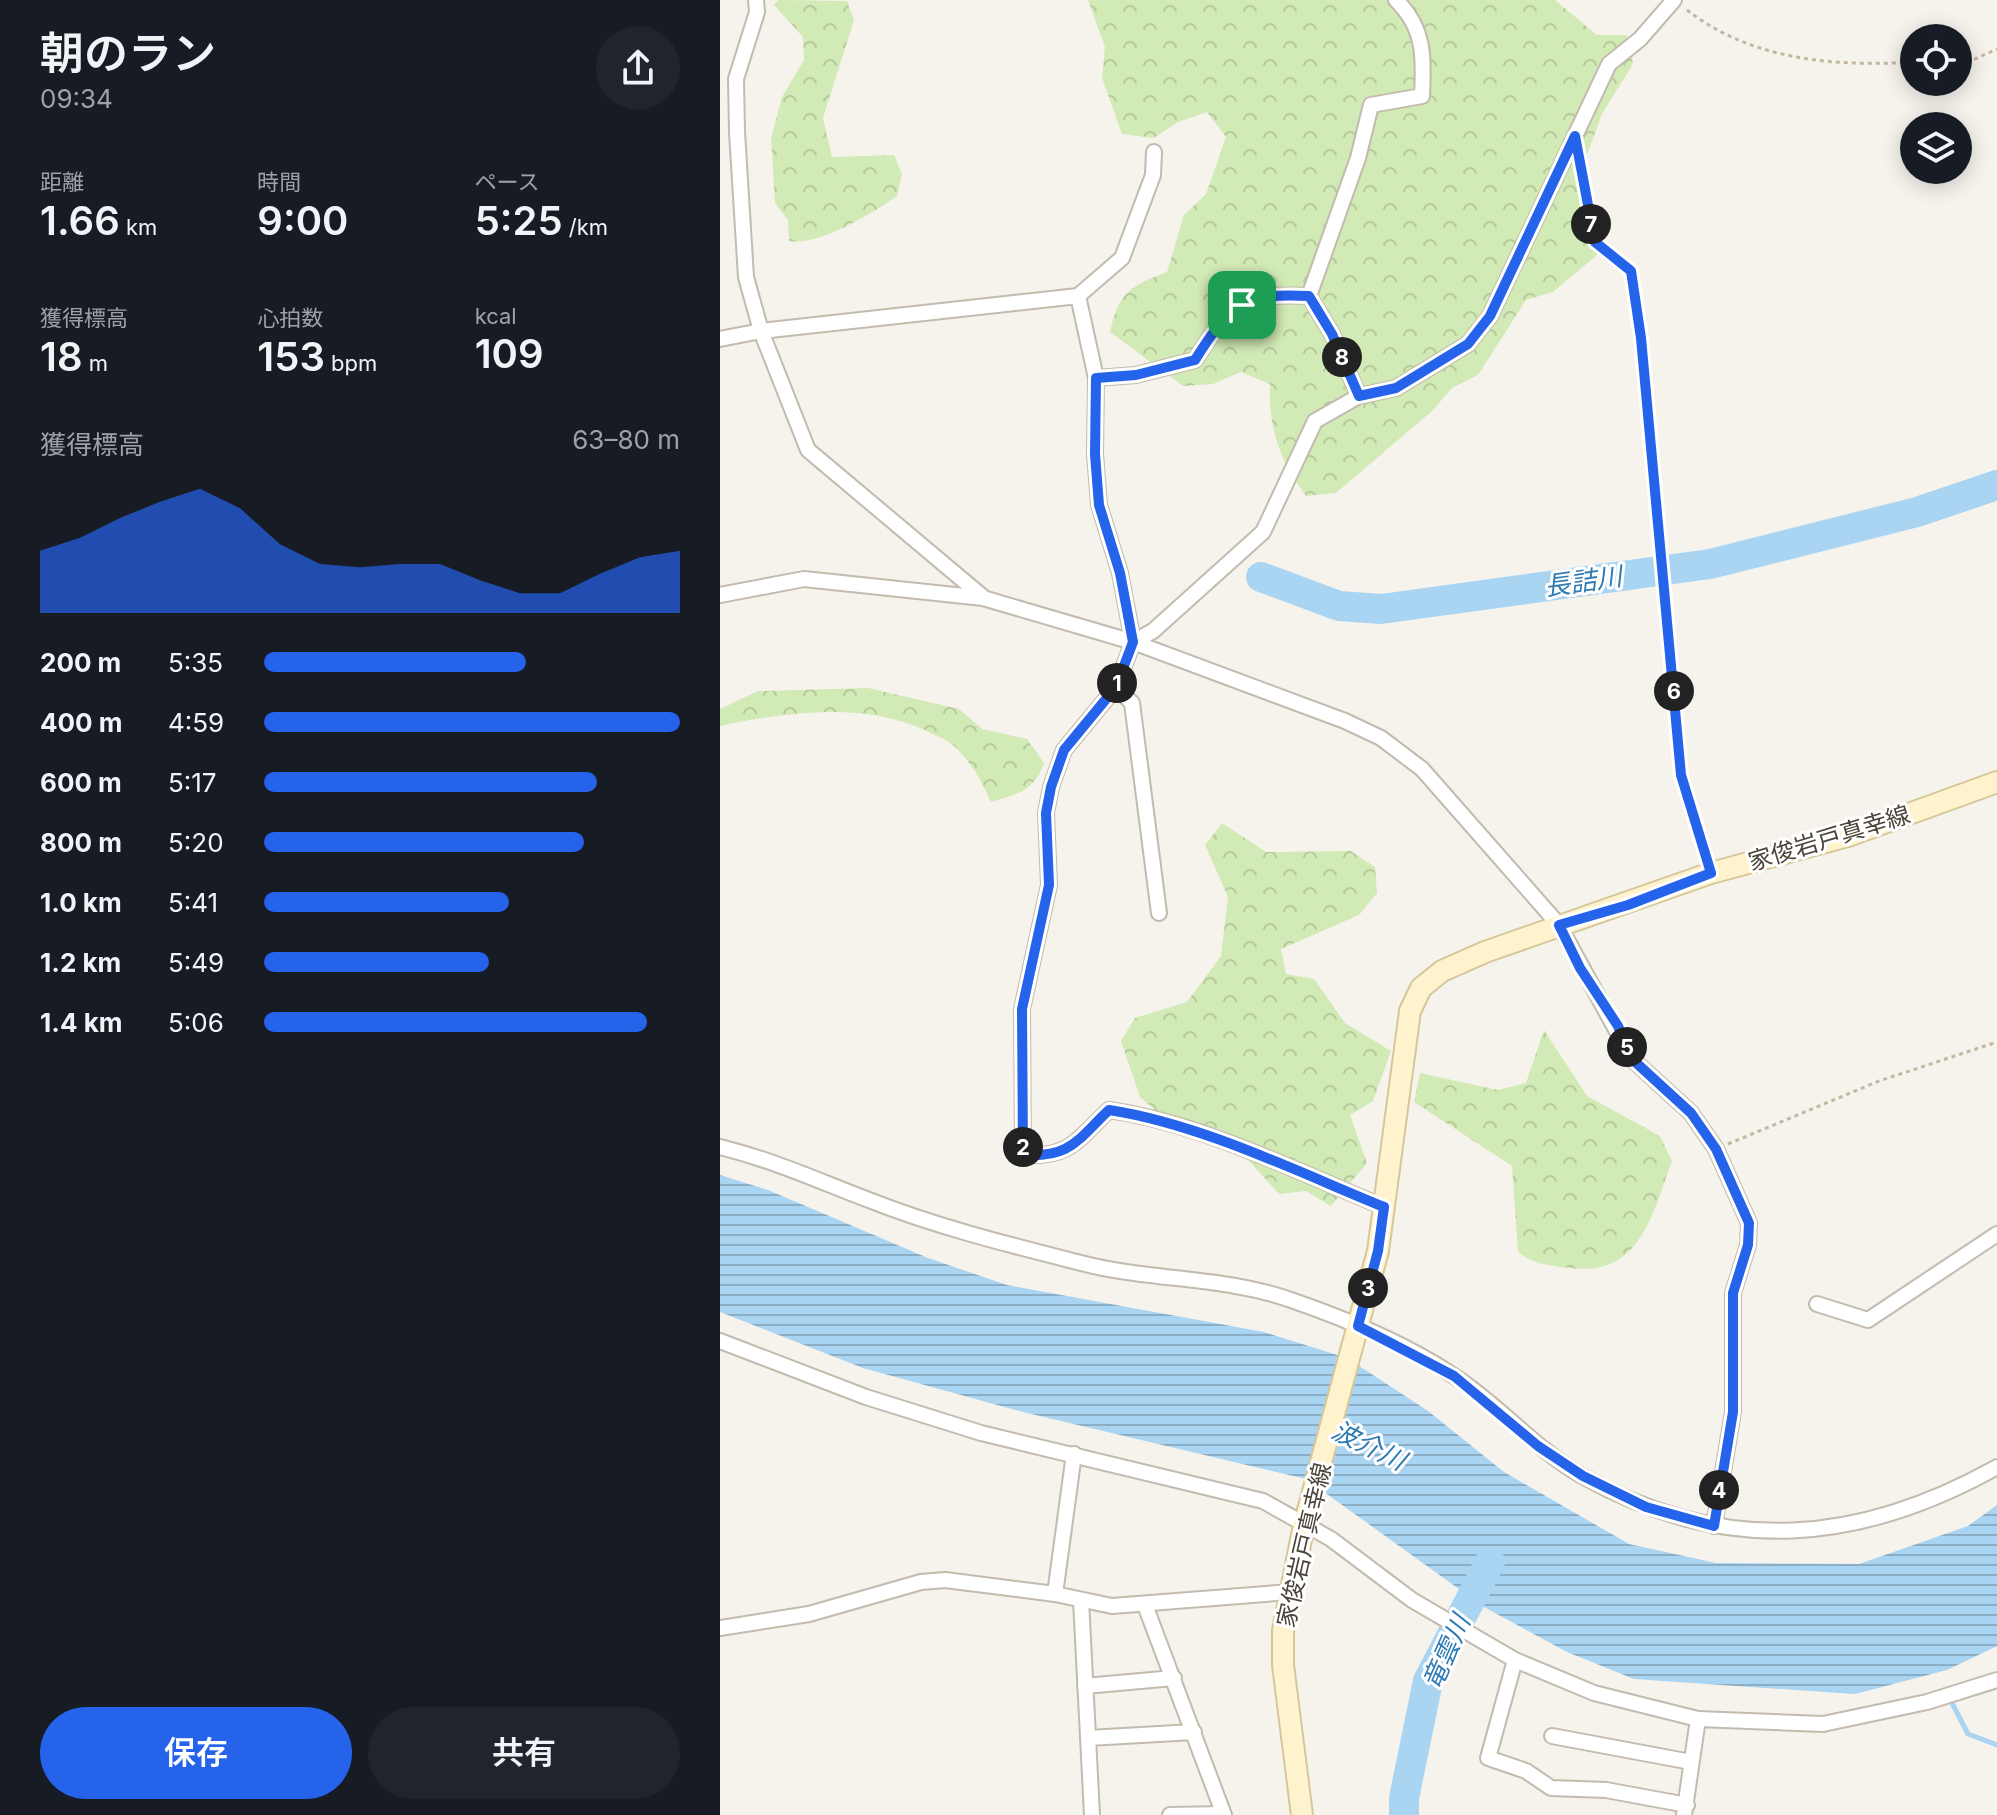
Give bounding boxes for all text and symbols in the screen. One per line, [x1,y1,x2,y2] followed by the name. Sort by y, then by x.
[1900,24,1972,184] map controls
[1900,24,1972,96] button: locate
[40,26,216,80] text: 朝のラン
[596,26,680,110] button: share
[40,83,113,114] text: 09:34
[1900,112,1972,184] button: layers
[40,169,84,195] text: 距離
[257,169,301,195] text: 時間
[475,169,540,195] text: ペース
[40,196,120,245] text: 1.66
[257,196,348,245] text: 9:00
[475,196,563,245] text: 5:25
[1571,204,1611,244] pin: 7
[1585,211,1597,237] text: 7
[120,214,157,240] text: km
[563,214,608,240] text: /km
[1208,271,1276,339] pin
[1220,283,1264,327] icon: arrive
[475,303,517,329] text: kcal
[40,305,128,331] text: 獲得標高
[257,305,323,331] text: 心拍数
[475,329,544,378] text: 109
[40,332,83,381] text: 18
[257,332,325,381] text: 153
[1322,337,1362,377] pin: 8
[1335,344,1349,370] text: 8
[83,350,108,376] text: m
[325,350,377,376] text: bpm
[572,424,680,455] text: 63–80 m
[40,429,144,460] text: 獲得標高
[1542,560,1627,602] water label: 長詰川
[40,647,121,678] text: 200 m
[168,647,223,678] text: 5:35
[1097,663,1137,703] pin: 1
[1112,670,1122,696] text: 1
[1654,671,1694,711] pin: 6
[1667,678,1681,704] text: 6
[40,707,123,738] text: 400 m
[168,707,224,738] text: 4:59
[40,767,122,798] text: 600 m
[168,767,217,798] text: 5:17
[1744,800,1914,876] street label: 家俊岩戸真幸線
[40,827,122,858] text: 800 m
[168,827,224,858] text: 5:20
[40,887,122,918] text: 1.0 km
[168,887,218,918] text: 5:41
[40,947,121,978] text: 1.2 km
[168,947,224,978] text: 5:49
[40,1007,122,1038] text: 1.4 km
[168,1007,224,1038] text: 5:06
[1607,1027,1647,1067] pin: 5
[1620,1034,1634,1060] text: 5
[1003,1127,1043,1167] pin: 2
[1016,1134,1030,1160] text: 2
[1348,1268,1388,1308] pin: 3
[1361,1275,1375,1301] text: 3
[1327,1414,1414,1477] water label: 波介川
[1271,1460,1337,1630] street label: 家俊岩戸真幸線
[1699,1470,1739,1510] pin: 4
[1712,1477,1726,1503] text: 4
[1416,1607,1477,1694] water label: 竜雲川
[40,1707,352,1799] button: 保存
[368,1707,680,1799] button: 共有

